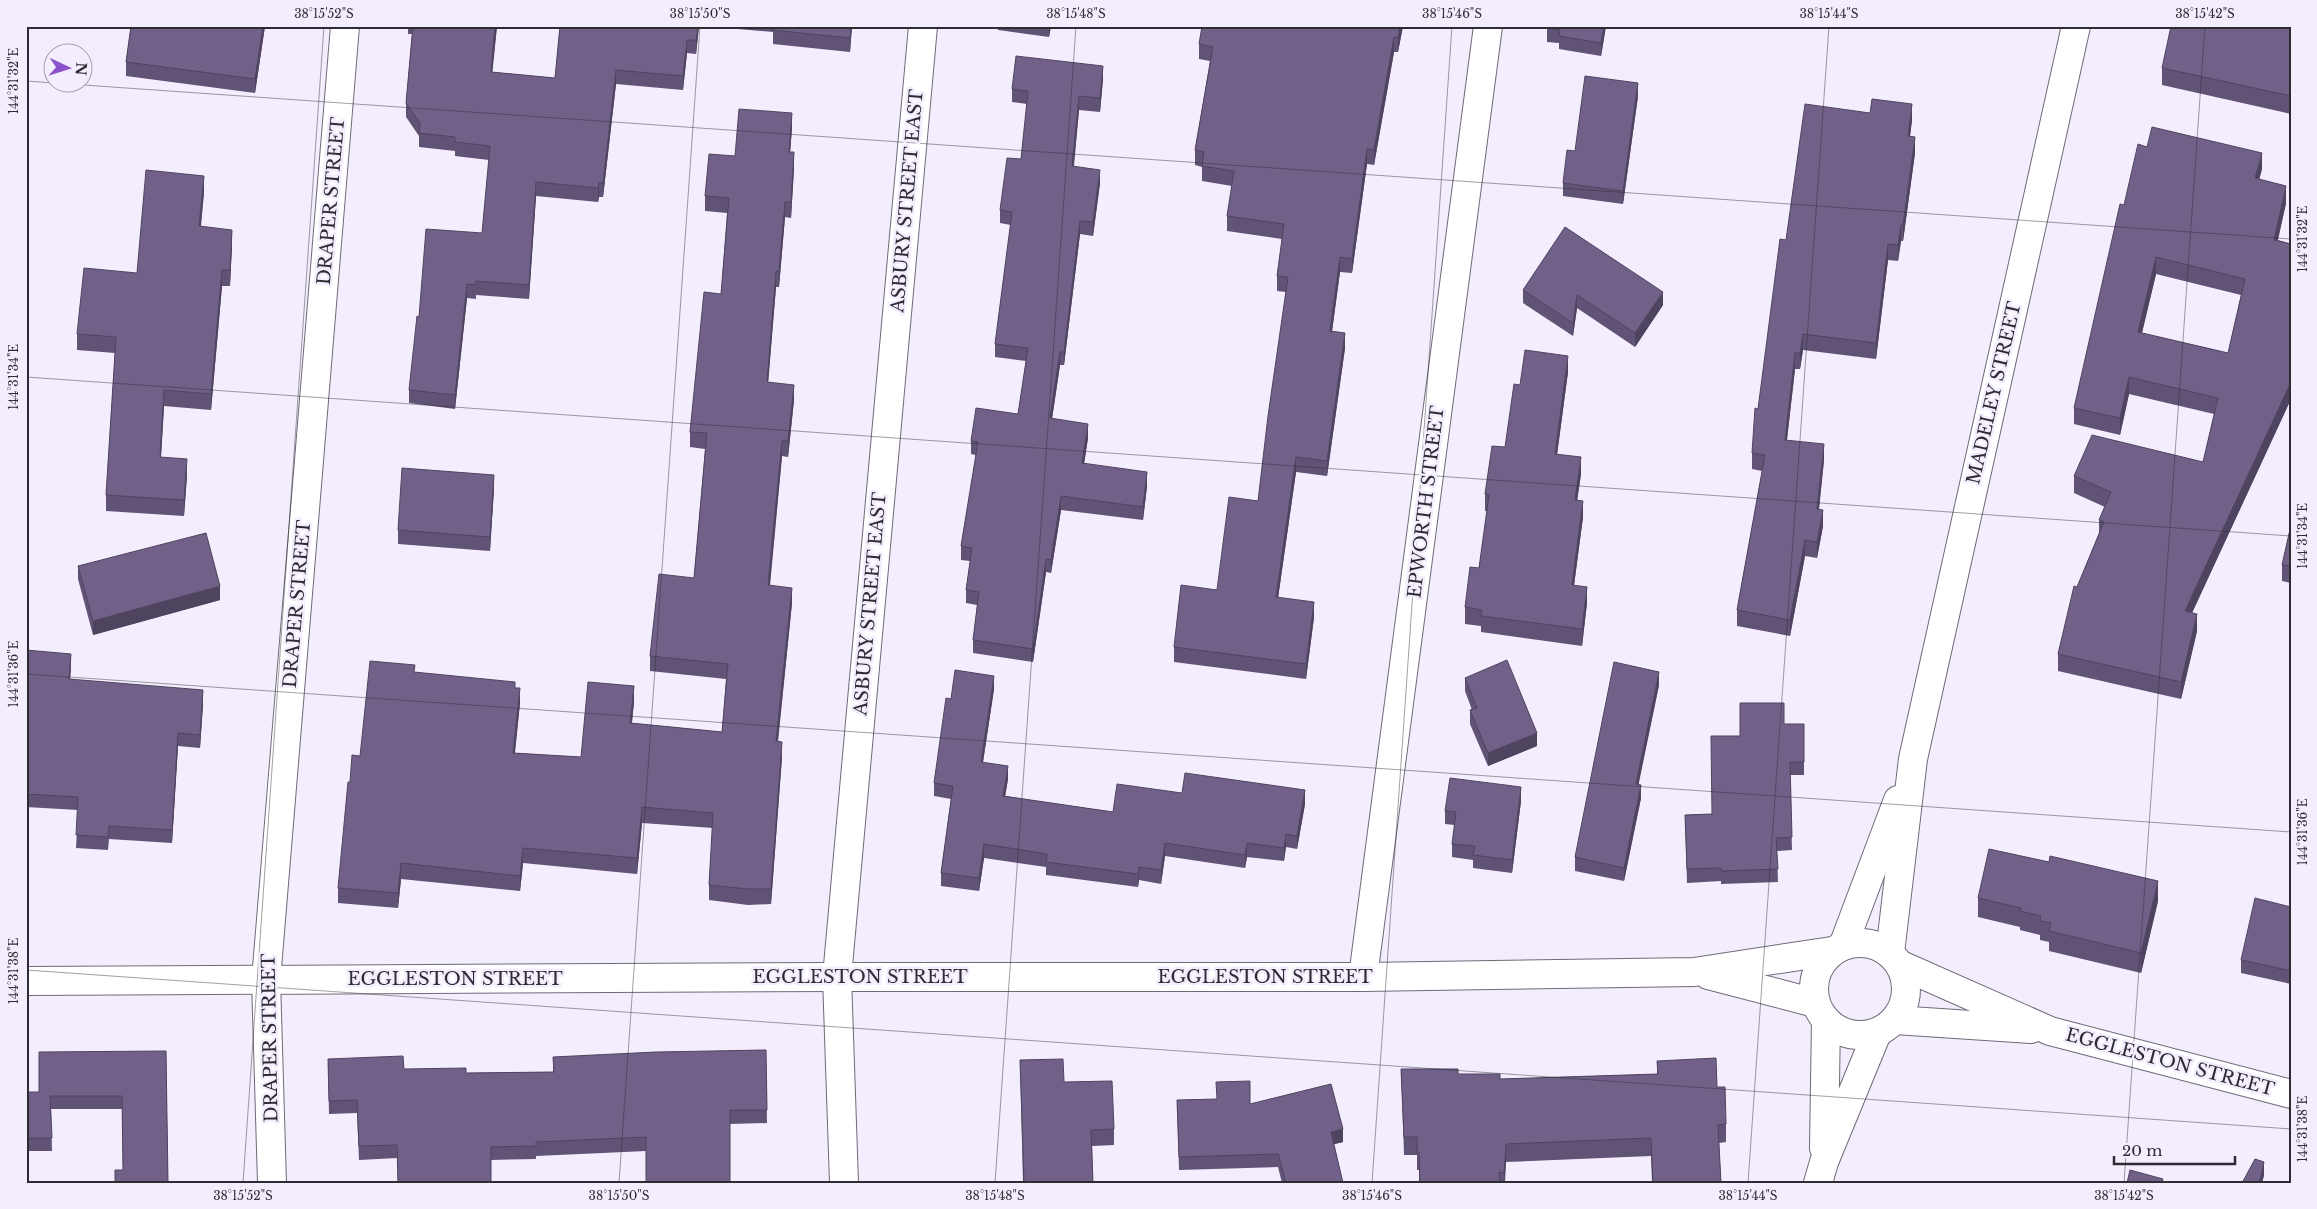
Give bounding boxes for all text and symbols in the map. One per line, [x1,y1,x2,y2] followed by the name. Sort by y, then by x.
[294,6,354,21] text: 38°15'52"S
[670,6,731,21] text: 38°15'50"S
[1046,6,1106,21] text: 38°15'48"S
[1422,6,1482,21] text: 38°15'46"S
[1799,6,1859,21] text: 38°15'44"S
[2175,6,2235,21] text: 38°15'42"S
[42,42,92,92] north arrow
[6,47,21,114] text: 144°31'32"E
[72,62,90,76] text: N
[886,88,928,315] street label: ASBURY STREET EAST
[313,115,349,286] street label: DRAPER STREET
[2295,205,2310,272] text: 144°31'32"E
[1962,299,2026,486] street label: MADELEY STREET
[6,344,21,410] text: 144°31'34"E
[1403,404,1449,599] street label: EPWORTH STREET
[849,491,891,718] street label: ASBURY STREET EAST
[2295,503,2310,569] text: 144°31'34"E
[279,518,315,689] street label: DRAPER STREET
[6,640,21,707] text: 144°31'36"E
[2295,798,2310,865] text: 144°31'36"E
[6,937,21,1004] text: 144°31'38"E
[258,953,282,1123] street label: DRAPER STREET
[752,966,968,988] street label: EGGLESTON STREET
[1157,966,1373,988] street label: EGGLESTON STREET
[347,968,563,990] street label: EGGLESTON STREET
[2063,1024,2277,1101] street label: EGGLESTON STREET
[2295,1095,2310,1162] text: 144°31'38"E
[2114,1134,2236,1166] scale bar
[2122,1141,2162,1160] text: 20 m
[213,1188,273,1203] text: 38°15'52"S
[589,1188,650,1203] text: 38°15'50"S
[965,1188,1025,1203] text: 38°15'48"S
[1342,1188,1402,1203] text: 38°15'46"S
[1718,1188,1778,1203] text: 38°15'44"S
[2094,1188,2154,1203] text: 38°15'42"S

